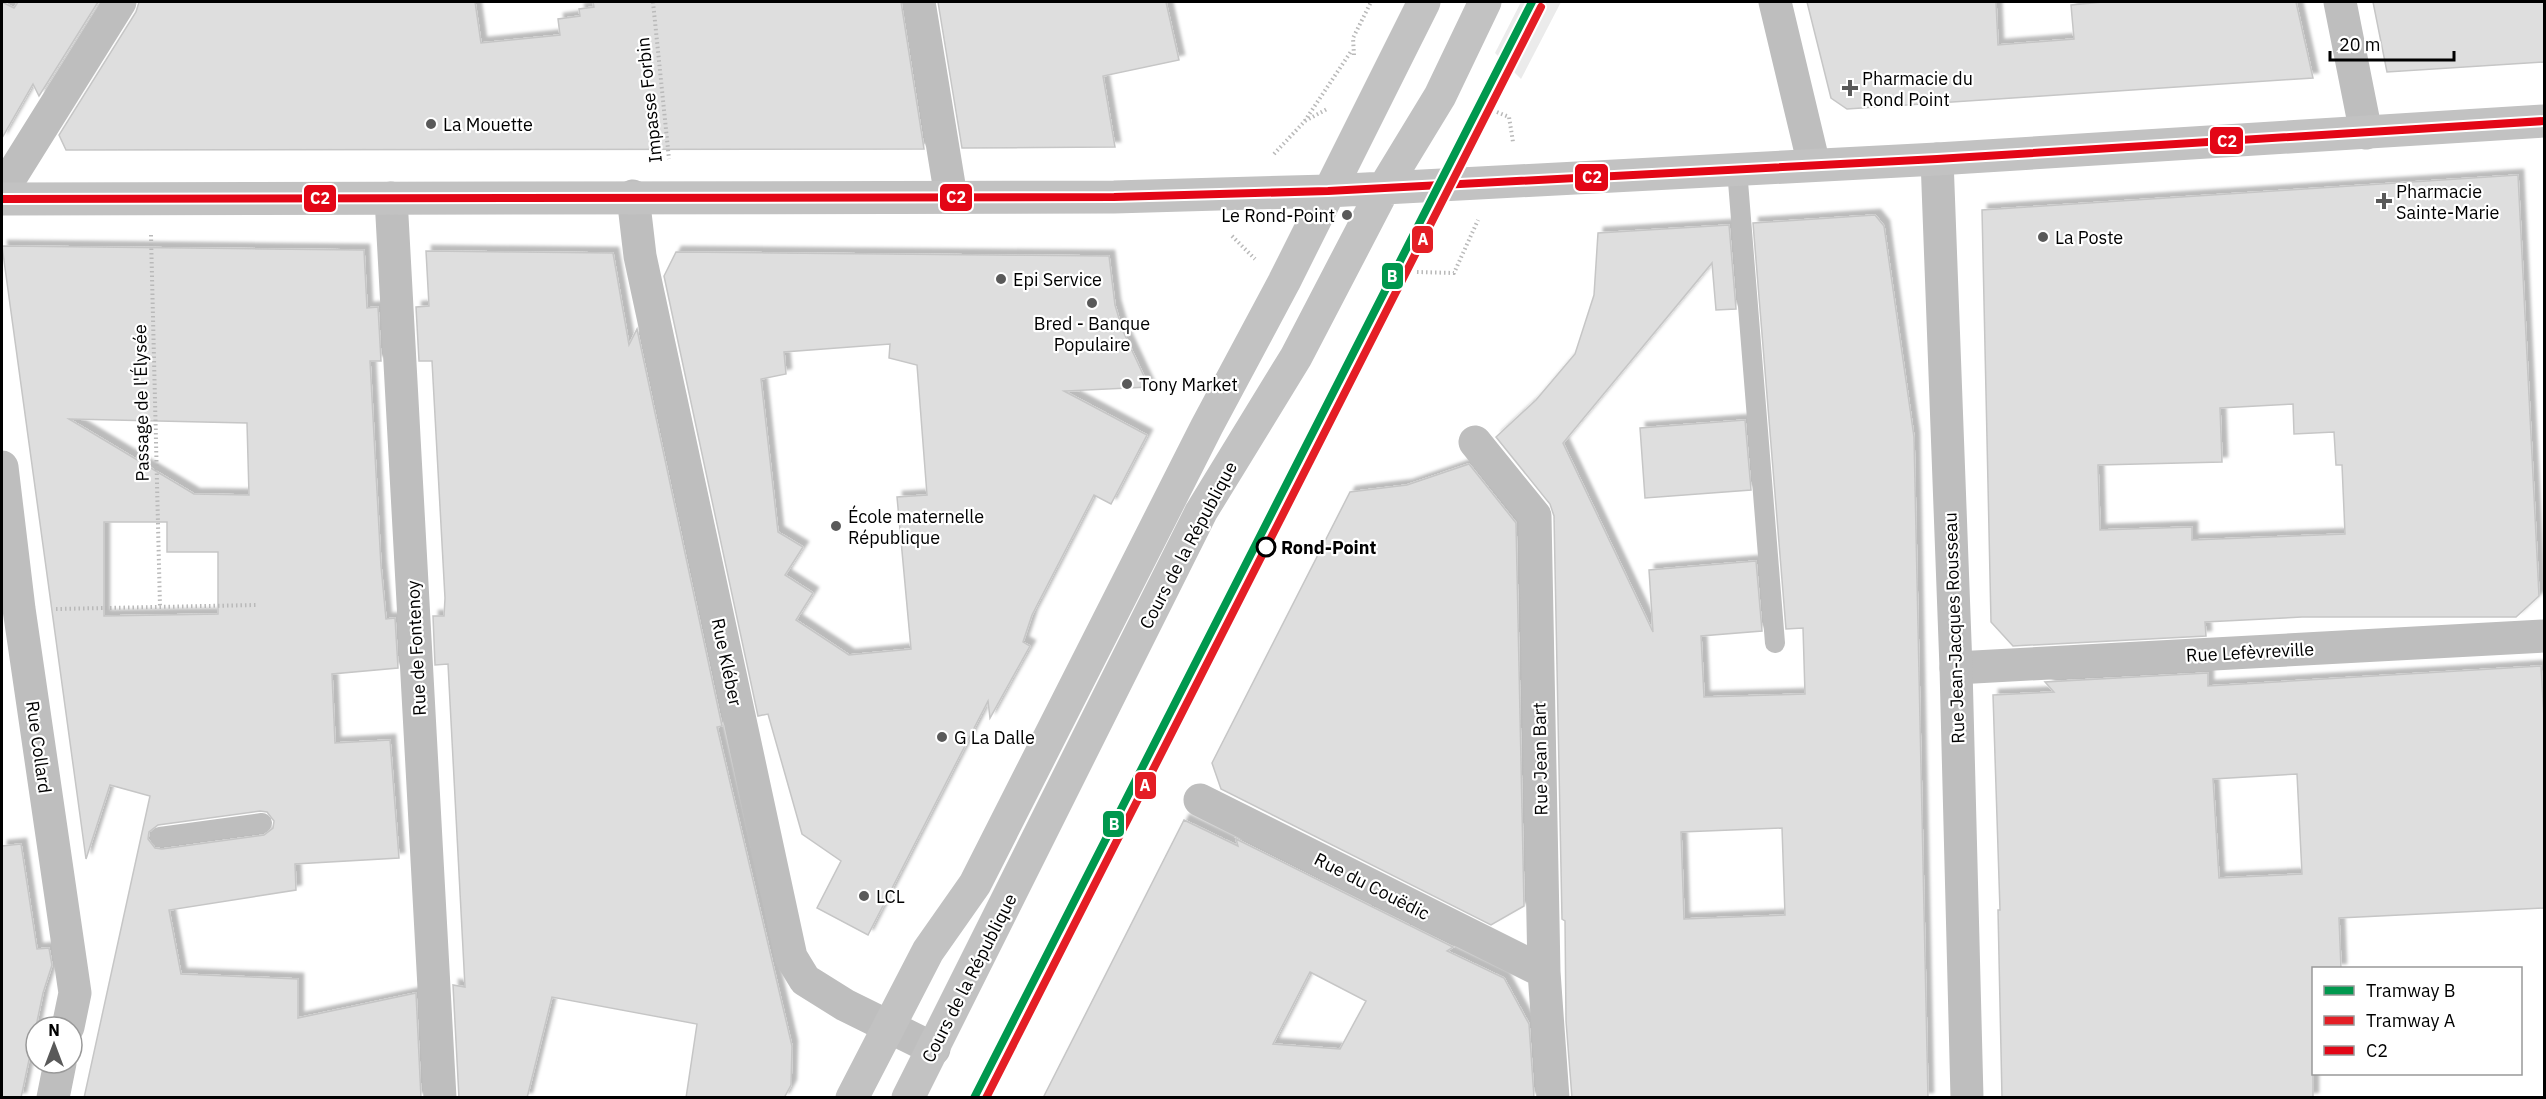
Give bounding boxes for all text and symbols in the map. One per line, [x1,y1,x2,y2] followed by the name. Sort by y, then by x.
[2330,24,2454,62] scale bar
[2339,33,2381,56] text: 20 m
[631,36,667,164] street label: Impasse Forbin
[1862,67,1973,111] place label: Pharmacie du Rond Point
[1843,81,1857,95] marker: Pharmacie du Rond Point
[443,113,533,136] place label: La Mouette
[424,117,438,131] marker: La Mouette
[2209,126,2244,155] line badge: C2
[2217,131,2237,151] text: C2
[1574,163,1609,192] line badge: C2
[1582,167,1602,187] text: C2
[2396,180,2500,224] place label: Pharmacie Sainte-Marie
[939,183,973,212] line badge: C2
[303,184,337,213] line badge: C2
[946,187,966,207] text: C2
[310,188,330,208] text: C2
[2377,194,2391,208] marker: Pharmacie Sainte-Marie
[1221,204,1335,227] place label: Le Rond-Point
[1340,208,1354,222] marker: Le Rond-Point
[1411,225,1434,254] line badge: A
[2055,226,2123,249] place label: La Poste
[1418,229,1429,249] text: A
[2036,230,2050,244] marker: La Poste
[1381,262,1404,290] line badge: B
[1387,266,1398,286] text: B
[1013,268,1102,291] place label: Epi Service
[994,272,1008,286] marker: Epi Service
[1085,296,1099,310] marker: Bred - Banque Populaire
[1034,312,1150,356] place label: Bred - Banque Populaire
[128,324,154,482] street label: Passage de l'Élysée
[1139,373,1238,396] place label: Tony Market
[1120,377,1134,391] marker: Tony Market
[1134,457,1242,633] street label: Cours de la République
[848,505,984,549] place label: École maternelle République
[1938,512,1970,744] street label: Rue Jean-Jacques Rousseau
[829,519,843,533] marker: École maternelle République
[1281,536,1376,559] place label: Rond-Point
[1256,537,1276,557] marker: Rond-Point
[401,580,431,716] street label: Rue de Fontenoy
[706,616,748,708] street label: Rue Kléber
[2185,637,2315,667] street label: Rue Lefèvreville
[21,699,57,795] street label: Rue Collard
[1528,702,1552,816] street label: Rue Jean Bart
[954,726,1035,749] place label: G La Dalle
[935,730,949,744] marker: G La Dalle
[1134,771,1157,800] line badge: A
[1140,775,1151,795] text: A
[1102,810,1125,838] line badge: B
[1109,814,1120,834] text: B
[1311,847,1433,925] street label: Rue du Couëdic
[876,885,905,908] place label: LCL
[857,889,871,903] marker: LCL
[916,890,1022,1066] street label: Cours de la République
[2312,967,2522,1075] legend
[2366,979,2455,1002] text: Tramway B
[2366,1009,2456,1032] text: Tramway A
[24,1015,84,1075] north arrow
[48,1020,60,1040] text: N
[2366,1039,2388,1062] text: C2

